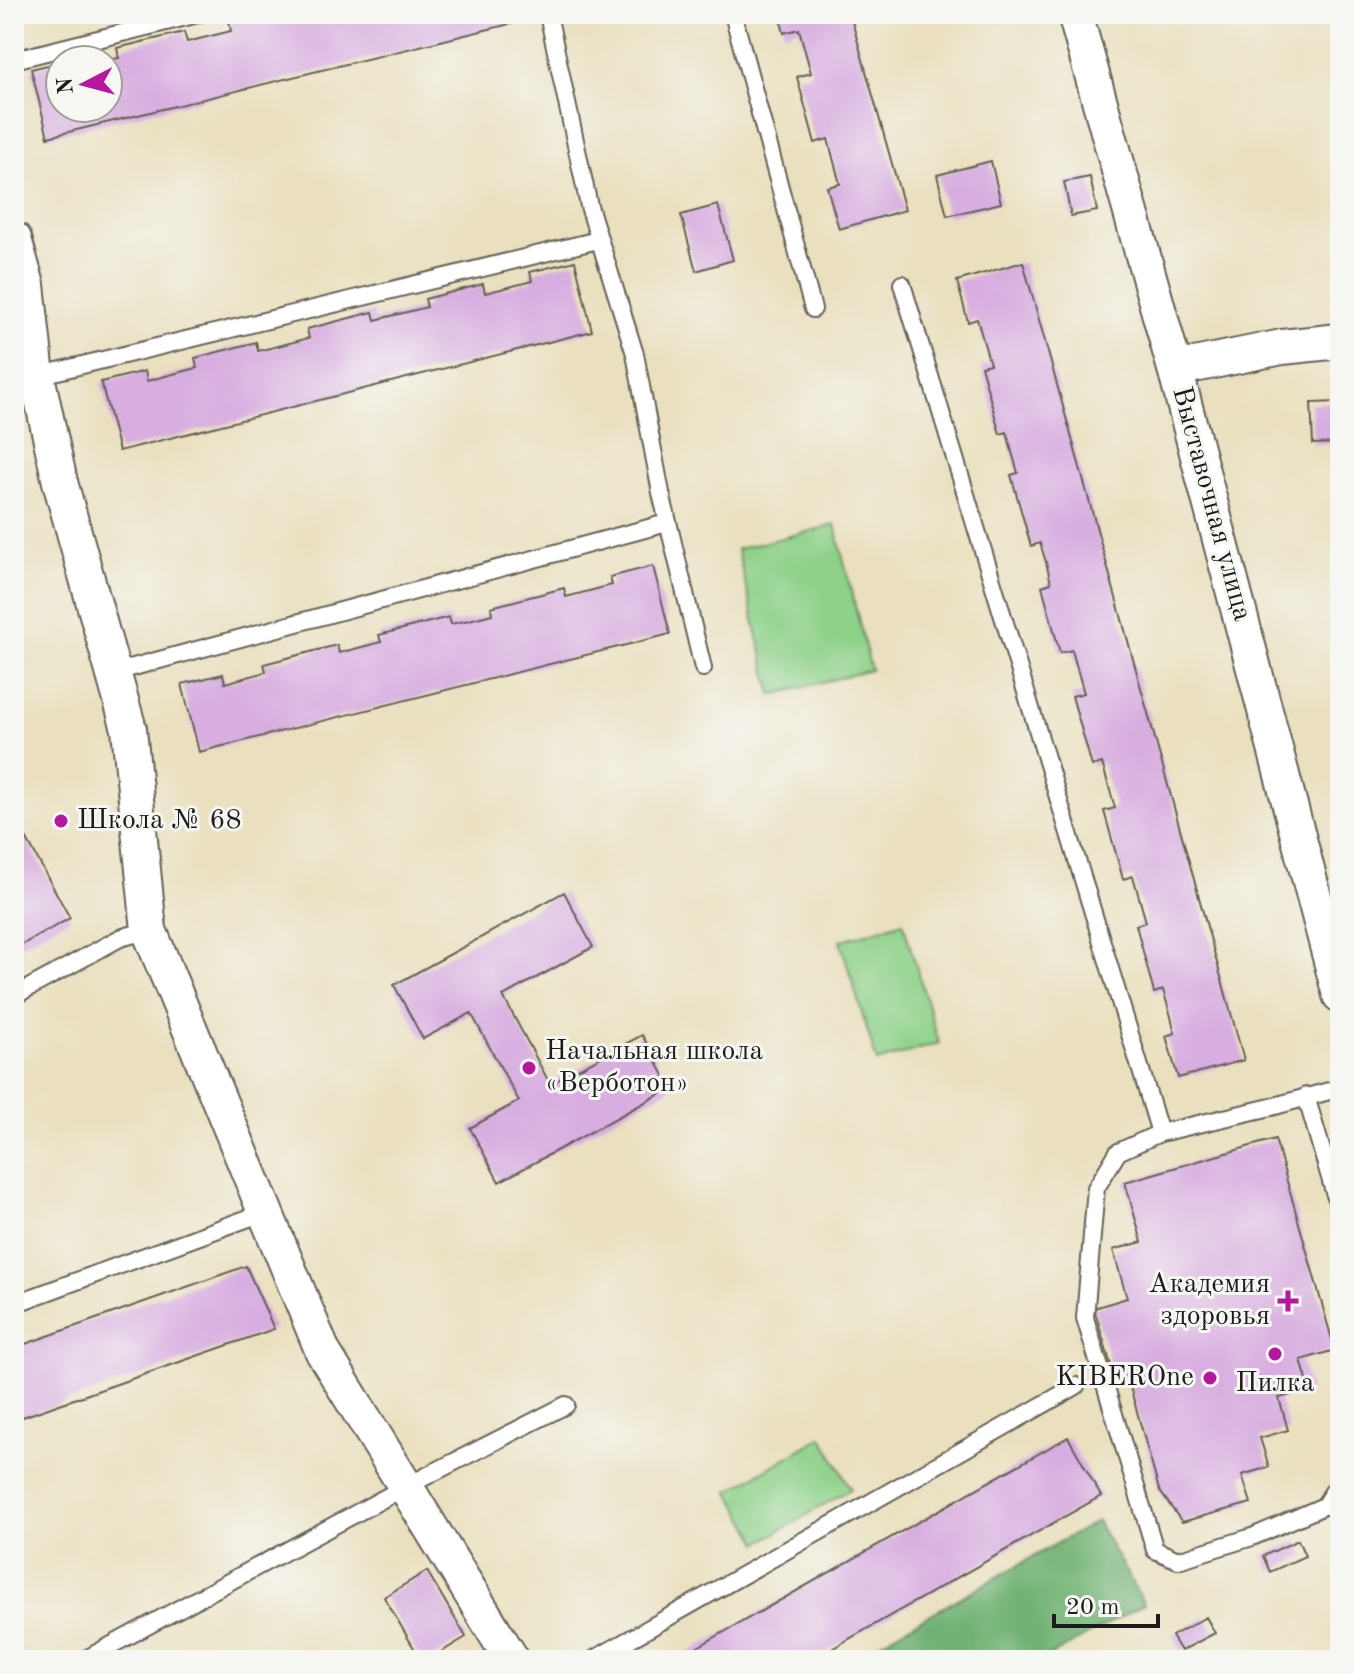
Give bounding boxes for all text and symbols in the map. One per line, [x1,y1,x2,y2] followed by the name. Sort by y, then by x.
[44,44,124,124] north arrow
[54,76,78,95] text: N
[1166,384,1256,624] street label: Выставочная улица
[77,807,242,835] place label: Школа № 68
[52,812,70,830] marker: Школа № 68
[545,1038,763,1098] place label: Начальная школа «Верботон»
[520,1059,538,1077] marker: Начальная школа «Верботон»
[1148,1271,1270,1331] place label: Академия здоровья
[1277,1290,1299,1312] marker: Академия здоровья
[1266,1345,1284,1363] marker: Пилка
[1056,1364,1194,1392] place label: KIBEROne
[1201,1369,1219,1387] marker: KIBEROne
[1235,1370,1315,1398] place label: Пилка
[1054,1578,1158,1628] scale bar
[1066,1596,1120,1620] text: 20 m

